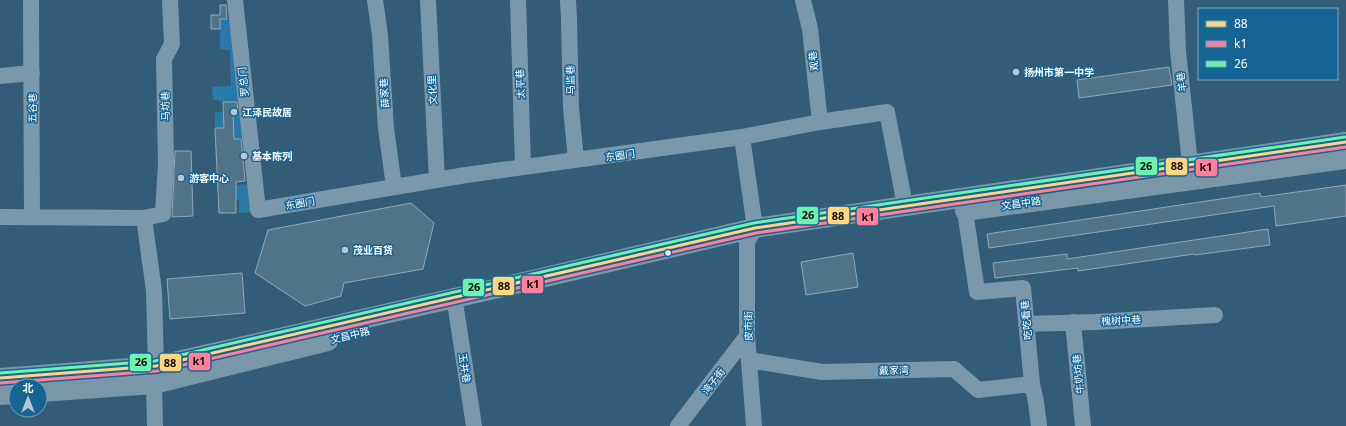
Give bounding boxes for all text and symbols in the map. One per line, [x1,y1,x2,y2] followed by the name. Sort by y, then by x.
[1198,8,1338,80] legend
[1234,15,1248,32] text: 88
[1234,35,1247,52] text: k1
[805,50,821,72] street label: 观巷
[1234,55,1248,72] text: 26
[563,65,577,95] street label: 马监巷
[1024,65,1094,79] place label: 扬州市第一中学
[234,66,252,98] street label: 罗总门
[1011,67,1021,77] marker: 扬州市第一中学
[512,69,528,99] street label: 太平巷
[1173,71,1189,93] street label: 羊巷
[424,75,440,105] street label: 文化里
[376,78,392,108] street label: 薛家巷
[158,91,172,121] street label: 马坊巷
[25,93,39,123] street label: 五谷巷
[242,105,292,119] place label: 江泽民故居
[229,107,239,117] marker: 江泽民故居
[604,146,636,164] street label: 东圈门
[252,149,292,163] place label: 基本陈列
[239,151,249,161] marker: 基本陈列
[1135,156,1158,176] line badge: 26
[1165,157,1188,176] line badge: 88
[1140,158,1152,173] text: 26
[1171,158,1183,173] text: 88
[1195,158,1218,177] line badge: k1
[1199,159,1213,174] text: k1
[189,171,229,185] place label: 游客中心
[176,173,186,183] marker: 游客中心
[1000,193,1042,213] street label: 文昌中路
[284,194,316,212] street label: 东圈门
[796,206,819,225] line badge: 26
[827,206,850,225] line badge: 88
[802,207,814,222] text: 26
[856,207,879,226] line badge: k1
[832,208,844,223] text: 88
[861,209,875,224] text: k1
[353,243,393,257] place label: 茂业百货
[340,245,350,255] marker: 茂业百货
[663,248,673,258] unlabelled marker
[521,275,544,294] line badge: k1
[492,276,515,296] line badge: 88
[526,276,540,291] text: k1
[462,278,485,297] line badge: 26
[498,278,510,293] text: 88
[468,279,480,294] text: 26
[1017,299,1035,341] street label: 吃吃看巷
[741,311,755,341] street label: 皮市街
[1101,312,1141,328] street label: 槐树中巷
[329,323,371,347] street label: 文昌中路
[188,352,211,371] line badge: k1
[456,352,474,384] street label: 玉井巷
[129,353,152,372] line badge: 26
[159,353,182,372] line badge: 88
[192,353,206,368] text: k1
[1069,353,1087,395] street label: 牛奶坊巷
[135,354,147,369] text: 26
[164,355,176,370] text: 88
[879,363,909,377] street label: 戴家湾
[698,365,728,397] street label: 湾子街
[8,378,48,418] north arrow
[23,380,34,395] text: 北

